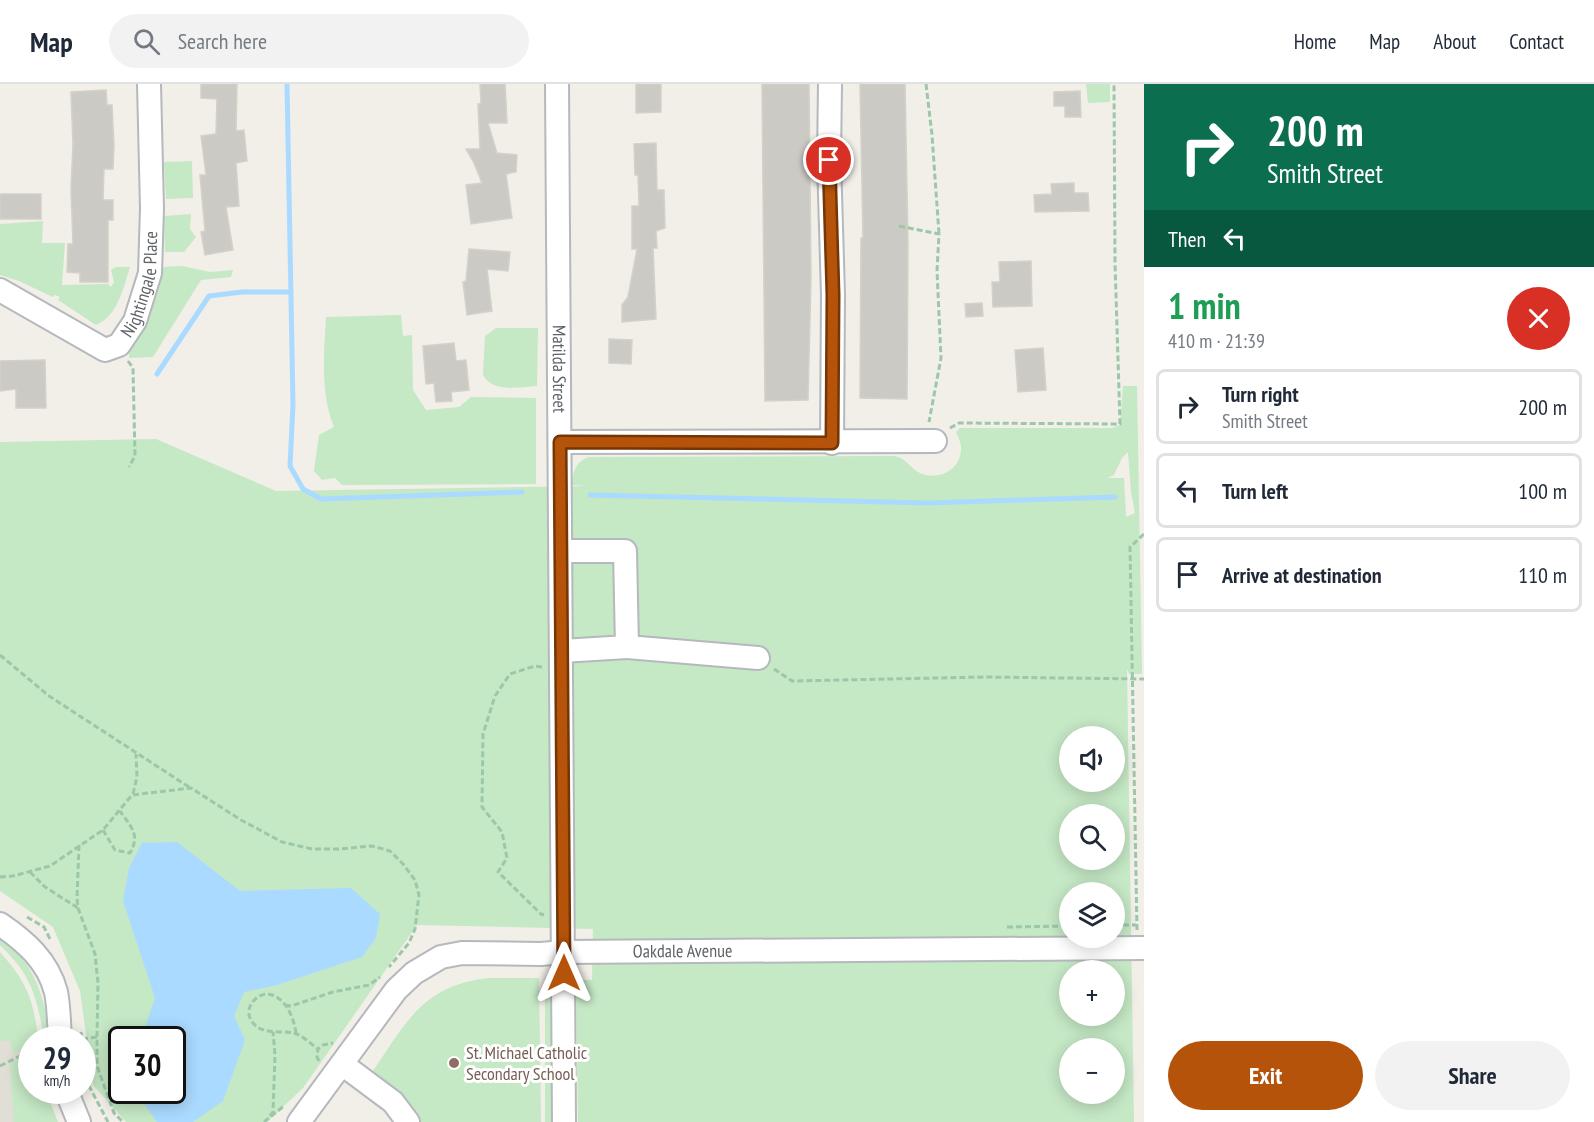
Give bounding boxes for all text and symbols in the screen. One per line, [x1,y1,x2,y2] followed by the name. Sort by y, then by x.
[109,14,529,68] search box
[30,23,73,60] text: Map
[130,25,163,58] icon: search
[178,27,267,55] text: Search here
[1294,28,1336,55] text: Home
[1369,28,1400,55] text: Map
[1433,28,1476,55] text: About
[1509,28,1564,55] text: Contact
[1267,103,1364,158] text: 200 m
[1168,108,1246,186] icon: right
[803,134,854,185] pin
[812,143,845,176] icon: arrive
[1267,156,1383,190] text: Smith Street
[1218,222,1251,255] icon: left
[1168,225,1206,253] text: Then
[115,231,162,342] street label: Nightingale Place
[1168,282,1241,329] text: 1 min
[1507,287,1570,350] button: close
[548,325,571,413] street label: Matilda Street
[1168,328,1265,354] text: 410 m · 21:39
[1222,380,1299,408] text: Turn right
[1171,390,1204,423] icon: right
[1518,393,1567,421] text: 200 m
[1222,408,1308,434] text: Smith Street
[1171,474,1204,507] icon: left
[1222,477,1288,505] text: Turn left
[1518,477,1567,505] text: 100 m
[1171,558,1204,591] icon: arrive
[1222,561,1382,589] text: Arrive at destination
[1518,561,1567,589] text: 110 m
[1059,726,1125,1104] map controls
[1059,726,1125,792] button: sound
[1059,804,1125,870] button: search
[1059,882,1125,948] button: layers
[633,939,732,963] street label: Oakdale Avenue
[532,941,596,1005] position arrow
[1059,960,1125,1026] button: +
[108,1026,186,1104] speed limit sign: 30
[43,1038,71,1077] text: 29
[1059,1038,1125,1104] button: −
[466,1041,588,1085] place label: St. Michael Catholic Secondary School
[1168,1041,1363,1110] button: Exit
[1375,1041,1570,1110] button: Share
[447,1056,461,1070] marker: St. Michael Catholic Secondary School
[44,1071,70,1090] text: km/h

